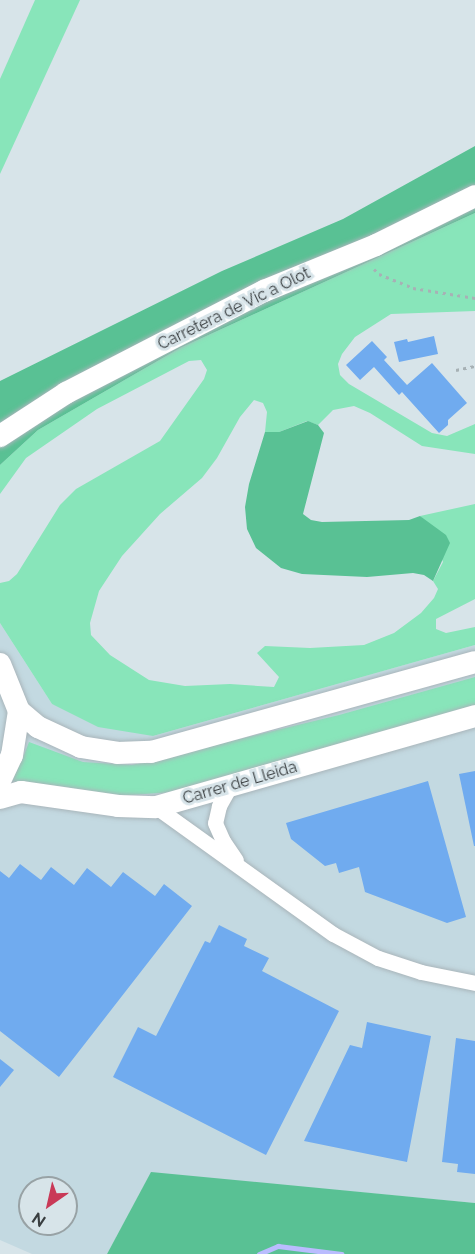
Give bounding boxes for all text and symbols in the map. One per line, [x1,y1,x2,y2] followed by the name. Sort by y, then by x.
[154,264,314,354] street label: Carretera de Vic a Olot
[180,757,300,809] street label: Carrer de Lleida
[18,1176,78,1236] north arrow
[28,1208,49,1231] text: N

